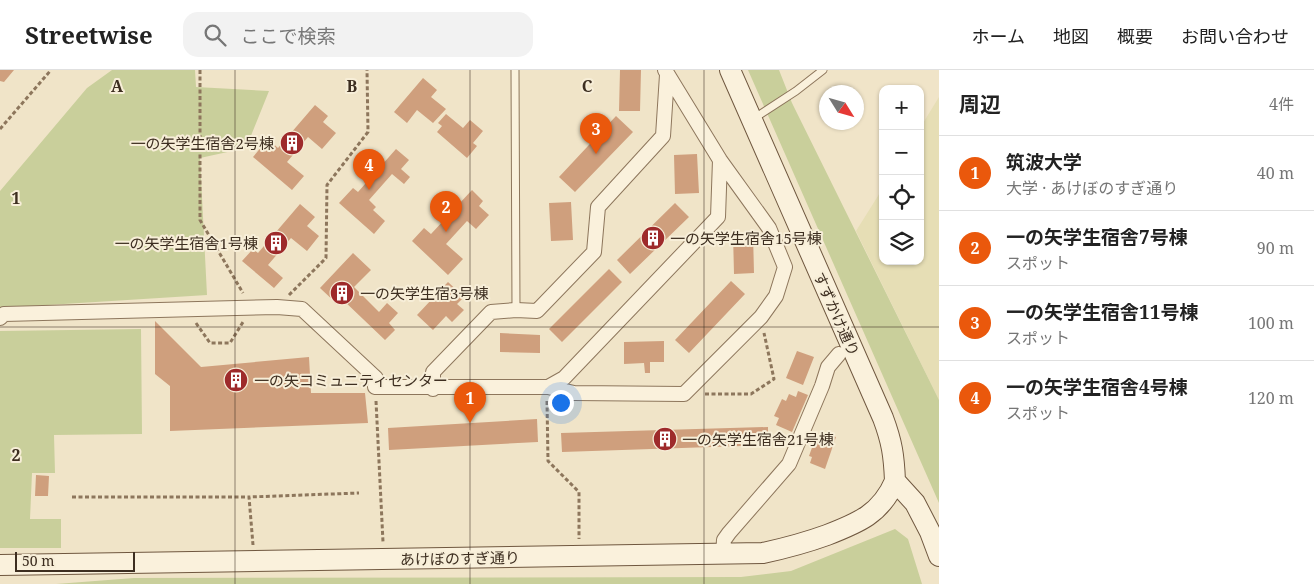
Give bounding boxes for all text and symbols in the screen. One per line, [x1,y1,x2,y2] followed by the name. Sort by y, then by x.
[183,12,533,57] search box
[25,18,153,51] text: Streetwise
[201,21,229,49] icon: search
[241,23,336,49] text: ここで検索
[972,24,1025,48] text: ホーム
[1053,24,1089,48] text: 地図
[1117,24,1153,48] text: 概要
[1181,24,1289,48] text: お問い合わせ
[111,75,124,97] text: A
[347,75,358,97] text: B
[582,75,593,97] text: C
[819,85,864,130] north arrow
[879,85,924,265] map controls
[879,85,924,130] button: +
[959,90,1001,118] text: 周辺
[1269,93,1294,115] text: 4件
[580,113,612,154] pin: 3
[279,130,305,156] building icon: 一の矢学生宿舎2号棟
[879,130,924,175] button: −
[131,133,274,153] place label: 一の矢学生宿舎2号棟
[353,149,385,190] pin: 4
[1006,149,1082,175] text: 筑波大学
[970,162,980,184] text: 1
[1257,162,1294,184] text: 40 m
[879,175,924,220] button: locate
[1006,177,1178,199] text: 大学 · あけぼのすぎ通り
[11,187,21,209] text: 1
[430,191,462,232] pin: 2
[879,220,924,265] button: layers
[1006,224,1188,250] text: 一の矢学生宿舎7号棟
[640,225,666,251] building icon: 一の矢学生宿舎15号棟
[670,228,822,248] place label: 一の矢学生宿舎15号棟
[263,230,289,256] building icon: 一の矢学生宿舎1号棟
[115,233,258,253] place label: 一の矢学生宿舎1号棟
[970,237,980,259] text: 2
[1257,237,1294,259] text: 90 m
[1006,252,1070,274] text: スポット
[810,269,864,359] street label: すずかけ通り
[329,280,355,306] building icon: 一の矢学生宿3号棟
[360,283,488,303] place label: 一の矢学生宿3号棟
[1006,299,1198,325] text: 一の矢学生宿舎11号棟
[970,312,980,334] text: 3
[1248,312,1294,334] text: 100 m
[1006,327,1070,349] text: スポット
[223,367,249,393] building icon: 一の矢コミュニティセンター
[254,370,448,390] place label: 一の矢コミュニティセンター
[1006,374,1188,400] text: 一の矢学生宿舎4号棟
[454,382,486,423] pin: 1
[970,387,980,409] text: 4
[1248,387,1294,409] text: 120 m
[548,390,574,416] your location
[1006,402,1070,424] text: スポット
[652,426,678,452] building icon: 一の矢学生宿舎21号棟
[682,429,834,449] place label: 一の矢学生宿舎21号棟
[11,444,21,466] text: 2
[400,547,520,569] street label: あけぼのすぎ通り
[15,549,135,572] scale bar
[22,551,55,570] text: 50 m

